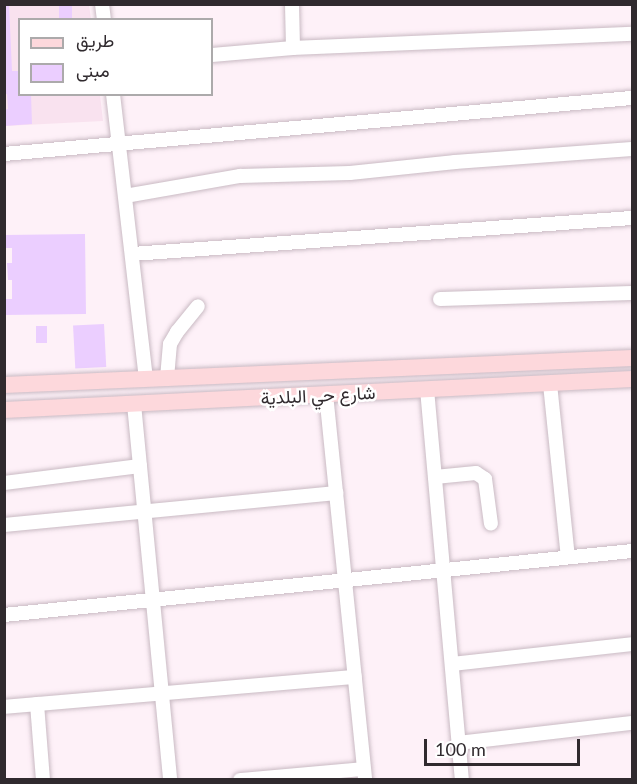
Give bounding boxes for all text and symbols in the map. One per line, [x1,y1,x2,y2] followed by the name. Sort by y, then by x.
[18,18,213,96] legend
[76,29,114,51] text: طريق
[76,59,110,81] text: مبنى
[260,381,376,409] street label: شارع حي البلدية
[427,727,583,765] scale bar
[435,738,486,760] text: 100 m

